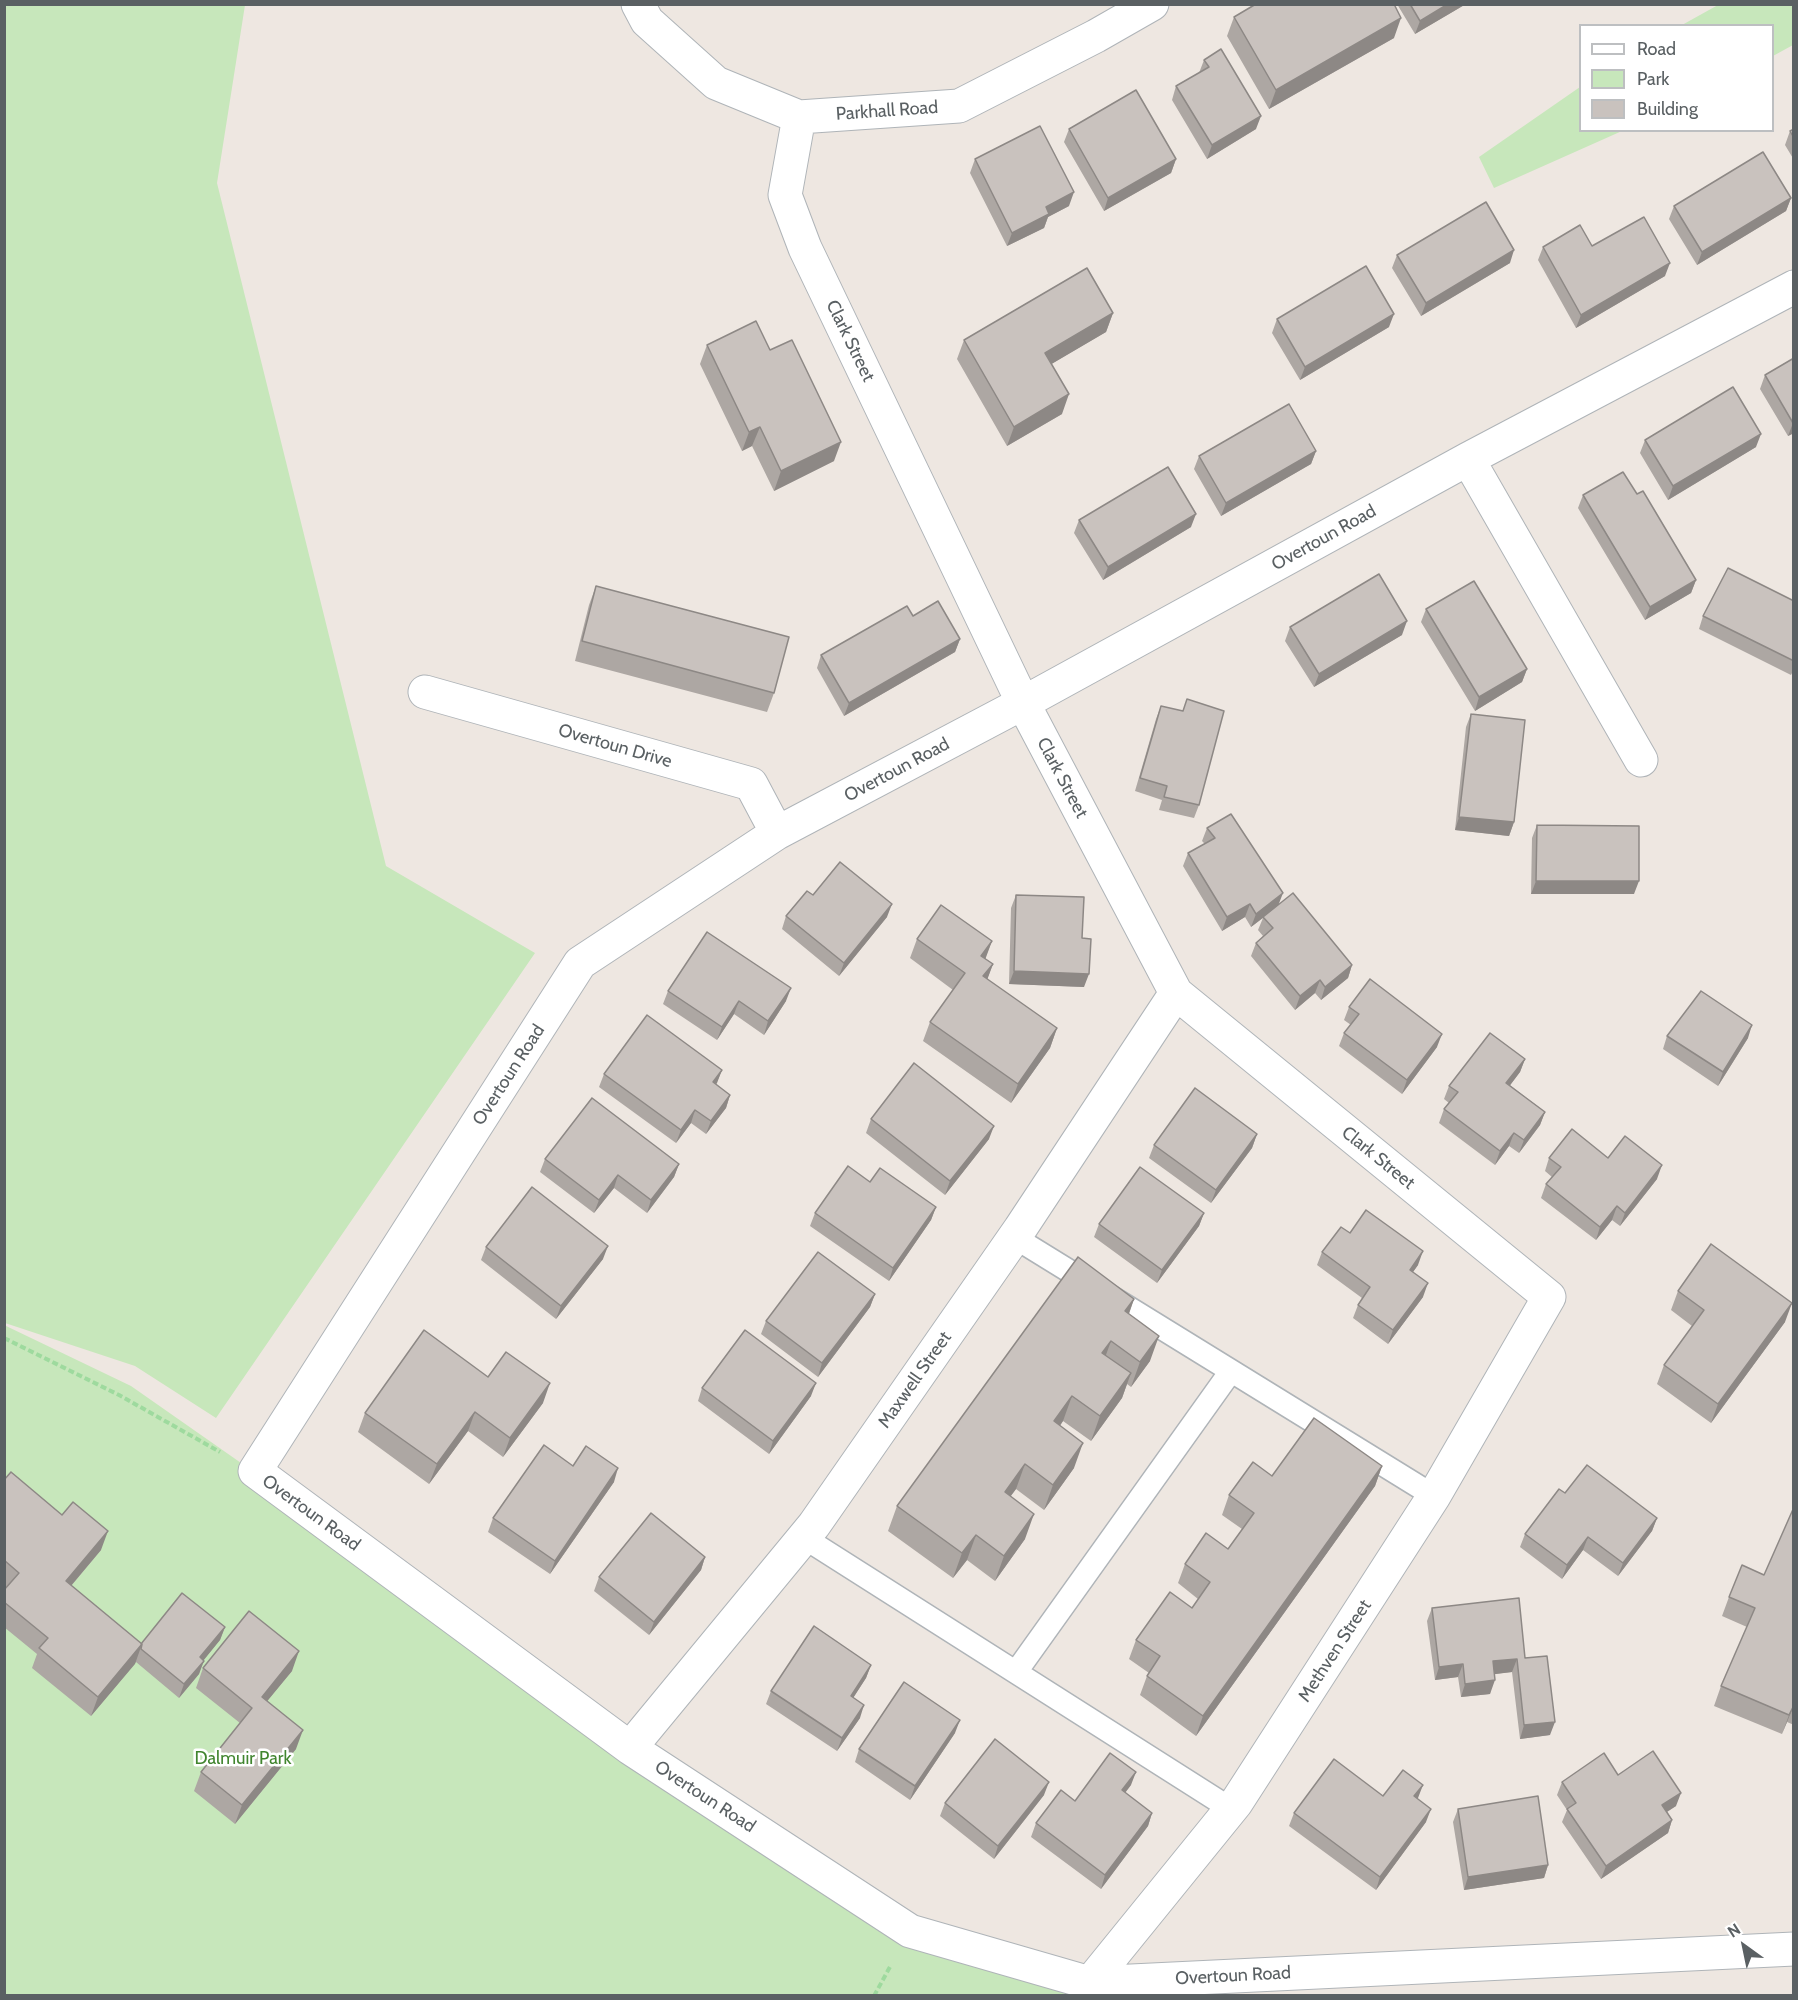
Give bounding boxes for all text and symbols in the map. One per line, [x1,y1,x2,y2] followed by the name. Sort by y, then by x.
[1579,24,1774,132] legend
[1637,38,1676,60] text: Road
[1637,68,1669,90] text: Park
[835,97,939,125] street label: Parkhall Road
[1637,98,1698,120] text: Building
[821,297,879,385] street label: Clark Street
[1268,500,1380,576] street label: Overtoun Road
[556,719,674,773] street label: Overtoun Drive
[841,733,953,807] street label: Overtoun Road
[1032,734,1092,822] street label: Clark Street
[468,1021,550,1129] street label: Overtoun Road
[1337,1122,1419,1194] street label: Clark Street
[874,1328,956,1432] street label: Maxwell Street
[258,1470,364,1556] street label: Overtoun Road
[1294,1596,1376,1706] street label: Methven Street
[194,1748,292,1770] park label: Dalmuir Park
[651,1756,759,1838] street label: Overtoun Road
[1714,1916,1774,1976] north arrow
[1724,1919,1744,1942] text: N
[1175,1962,1291,1990] street label: Overtoun Road

